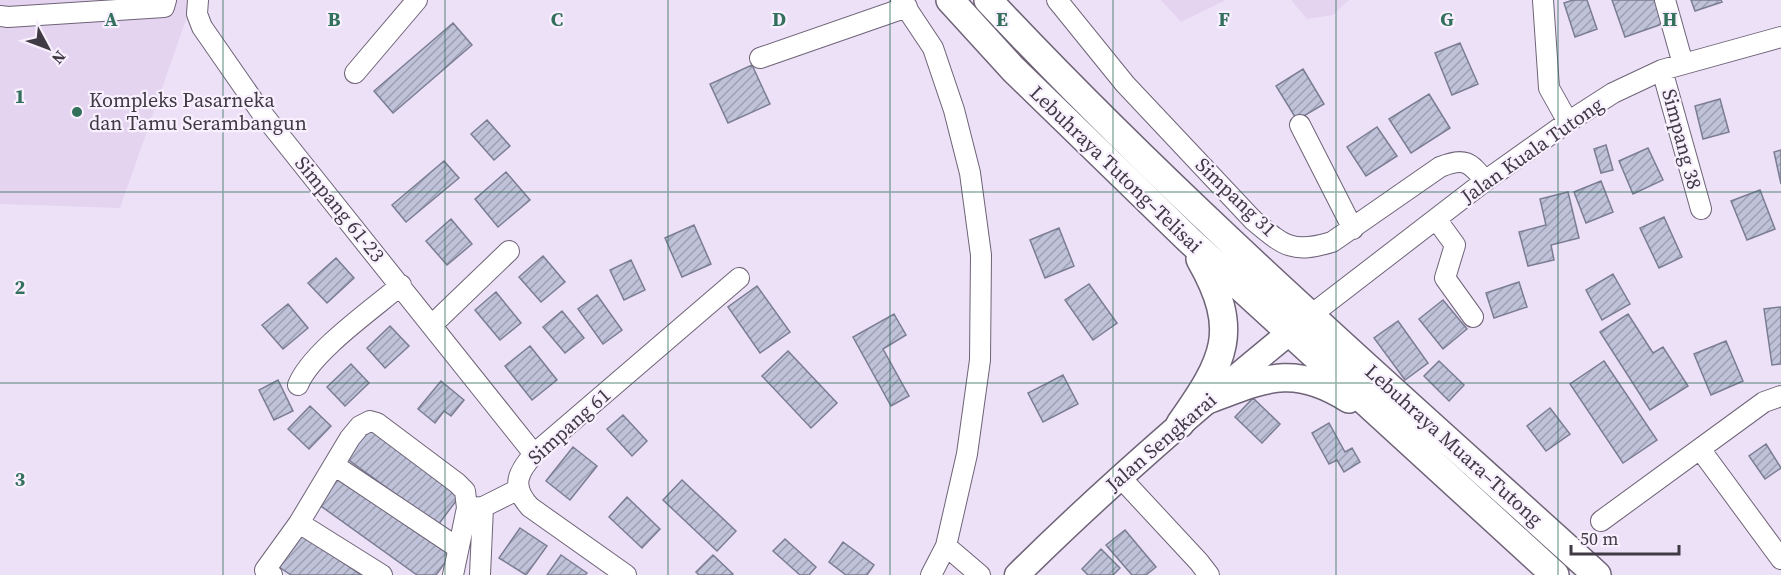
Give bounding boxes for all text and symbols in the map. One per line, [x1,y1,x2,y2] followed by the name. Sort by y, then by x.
[104,5,118,33] text: A
[327,5,341,33] text: B
[551,5,563,33] text: C
[772,5,786,33] text: D
[996,5,1008,33] text: E
[1218,5,1230,33] text: F
[1440,5,1454,33] text: G
[1662,5,1678,33] text: H
[18,18,78,78] north arrow
[47,46,71,70] text: N
[1024,79,1208,259] street label: Lebuhraya Tutong–Telisai
[15,82,25,110] text: 1
[89,86,307,137] place label: Kompleks Pasarneka dan Tamu Serambangun
[1655,86,1709,192] street label: Simpang 38
[1454,90,1609,210] street label: Jalan Kuala Tutong
[70,105,84,119] marker: Kompleks Pasarneka dan Tamu Serambangun
[289,150,391,268] street label: Simpang 61-23
[1189,151,1283,243] street label: Simpang 31
[15,273,26,301] text: 2
[1359,358,1549,532] street label: Lebuhraya Muara–Tutong
[521,381,617,471] street label: Simpang 61
[1099,386,1222,498] street label: Jalan Sengkarai
[15,465,26,493] text: 3
[1571,518,1679,556] scale bar
[1580,526,1618,551] text: 50 m

